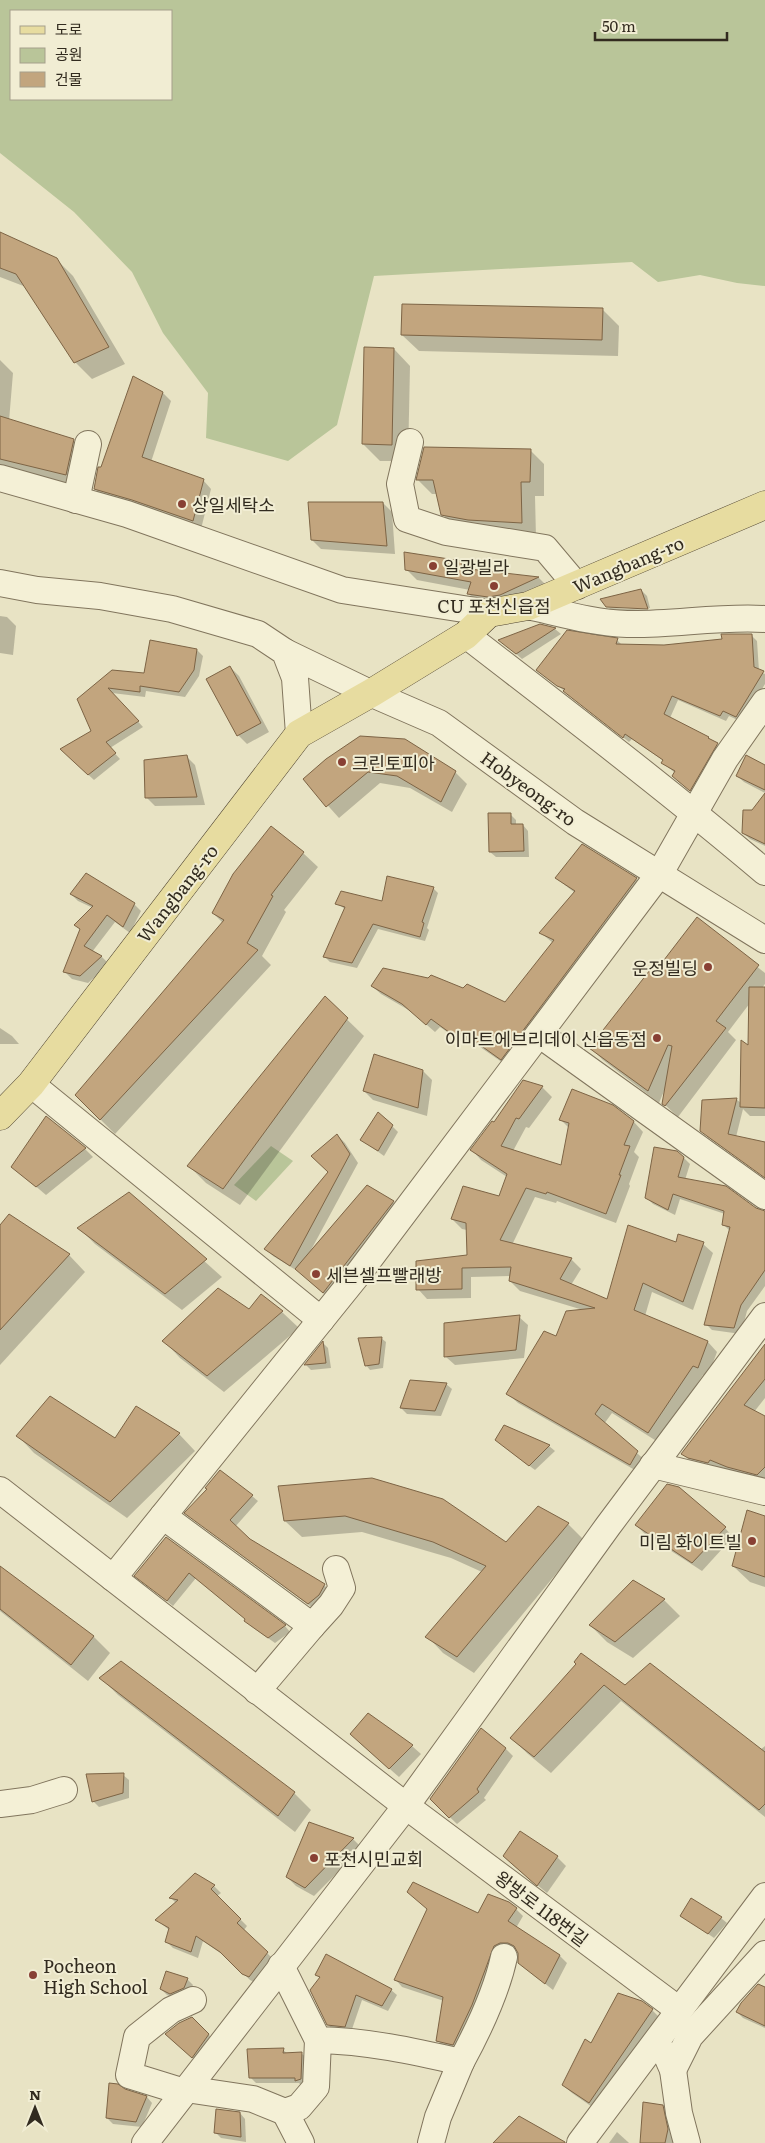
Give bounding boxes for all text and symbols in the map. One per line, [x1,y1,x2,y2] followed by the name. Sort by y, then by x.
[10,10,172,100] legend
[595,10,728,42] scale bar
[602,14,636,37] text: 50 m
[55,17,83,40] text: 도로
[55,42,83,65] text: 공원
[55,67,83,90] text: 건물
[192,491,275,518] place label: 상일세탁소
[176,498,188,510] marker: 상일세탁소
[568,528,688,600] street label: Wangbang-ro
[443,553,510,580] place label: 일광빌라
[427,560,439,572] marker: 일광빌라
[488,580,500,592] marker: CU 포천신읍점
[437,592,551,619] place label: CU 포천신읍점
[476,744,582,832] street label: Hobyeong-ro
[352,749,435,776] place label: 크린토피아
[336,756,348,768] marker: 크린토피아
[130,838,224,948] street label: Wangbang-ro
[632,954,698,981] place label: 운정빌딩
[702,961,714,973] marker: 운정빌딩
[445,1025,647,1052] place label: 이마트에브리데이 신읍동점
[651,1032,663,1044] marker: 이마트에브리데이 신읍동점
[326,1261,442,1288] place label: 세븐셀프빨래방
[310,1268,322,1280] marker: 세븐셀프빨래방
[639,1528,742,1555] place label: 미림 화이트빌
[746,1535,758,1547] marker: 미림 화이트빌
[324,1845,423,1872] place label: 포천시민교회
[308,1852,320,1864] marker: 포천시민교회
[490,1864,594,1952] street label: 왕방로 118번길
[43,1952,148,2000] place label: Pocheon High School
[27,1969,39,1981] marker: Pocheon High School
[10,2083,60,2133] north arrow
[29,2084,41,2104] text: N

